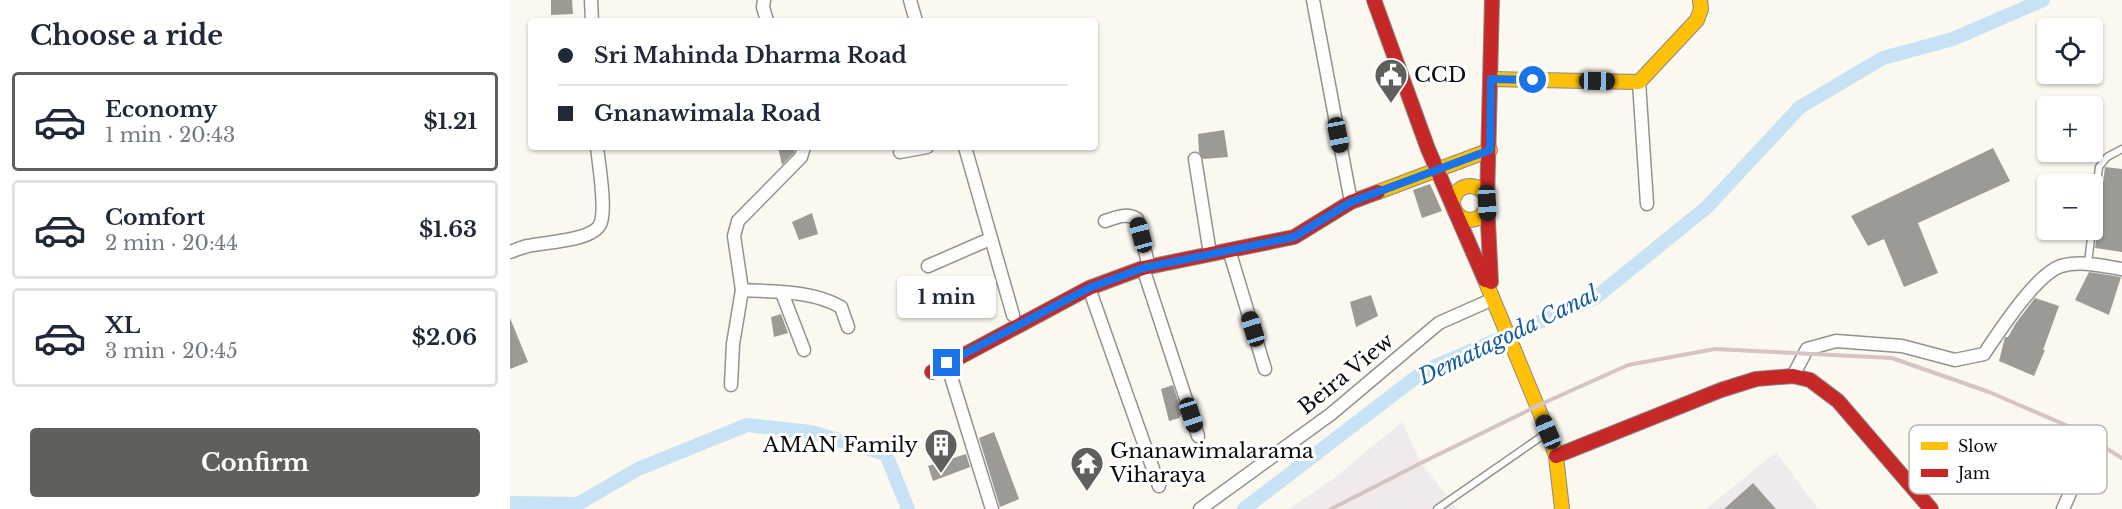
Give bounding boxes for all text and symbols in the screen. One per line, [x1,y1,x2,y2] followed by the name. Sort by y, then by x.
[2037,18,2103,240] map controls
[2037,18,2103,84] button: locate
[30,19,223,52] text: Choose a ride
[594,42,907,69] text: Sri Mahinda Dharma Road
[1373,57,1409,104] public building icon: CCD
[1414,62,1466,88] place label: CCD
[1519,66,1546,93] route start
[1579,72,1615,90] car
[33,95,87,149] icon: car
[105,96,217,123] text: Economy
[2037,96,2103,162] button: +
[594,100,821,127] text: Gnanawimala Road
[424,108,477,135] text: $1.21
[1326,116,1350,154] car
[105,123,235,147] text: 1 min · 20:43
[2037,174,2103,240] button: −
[1477,185,1497,221] car
[33,203,87,257] icon: car
[105,204,205,231] text: Comfort
[1128,215,1154,255] car
[419,216,477,243] text: $1.63
[105,231,238,255] text: 2 min · 20:44
[898,276,996,318] callout: 1 min
[1413,280,1603,391] water label: Dematagoda Canal
[918,285,975,309] text: 1 min
[1239,309,1267,349] car
[33,311,87,365] icon: car
[105,312,140,339] text: XL
[412,324,477,351] text: $2.06
[1293,328,1399,420] street label: Beira View
[105,339,238,363] text: 3 min · 20:45
[933,349,960,376] route end
[1177,395,1205,435] car
[1533,412,1563,452] car
[1909,425,2107,494] legend
[923,427,959,474] building icon: AMAN Family
[30,428,480,497] button: Confirm
[762,432,919,458] place label: AMAN Family
[1958,436,1998,456] text: Slow
[1109,438,1314,488] place label: Gnanawimalarama Viharaya
[1069,445,1105,492] temple icon: Gnanawimalarama Viharaya
[1956,463,1990,483] text: Jam

